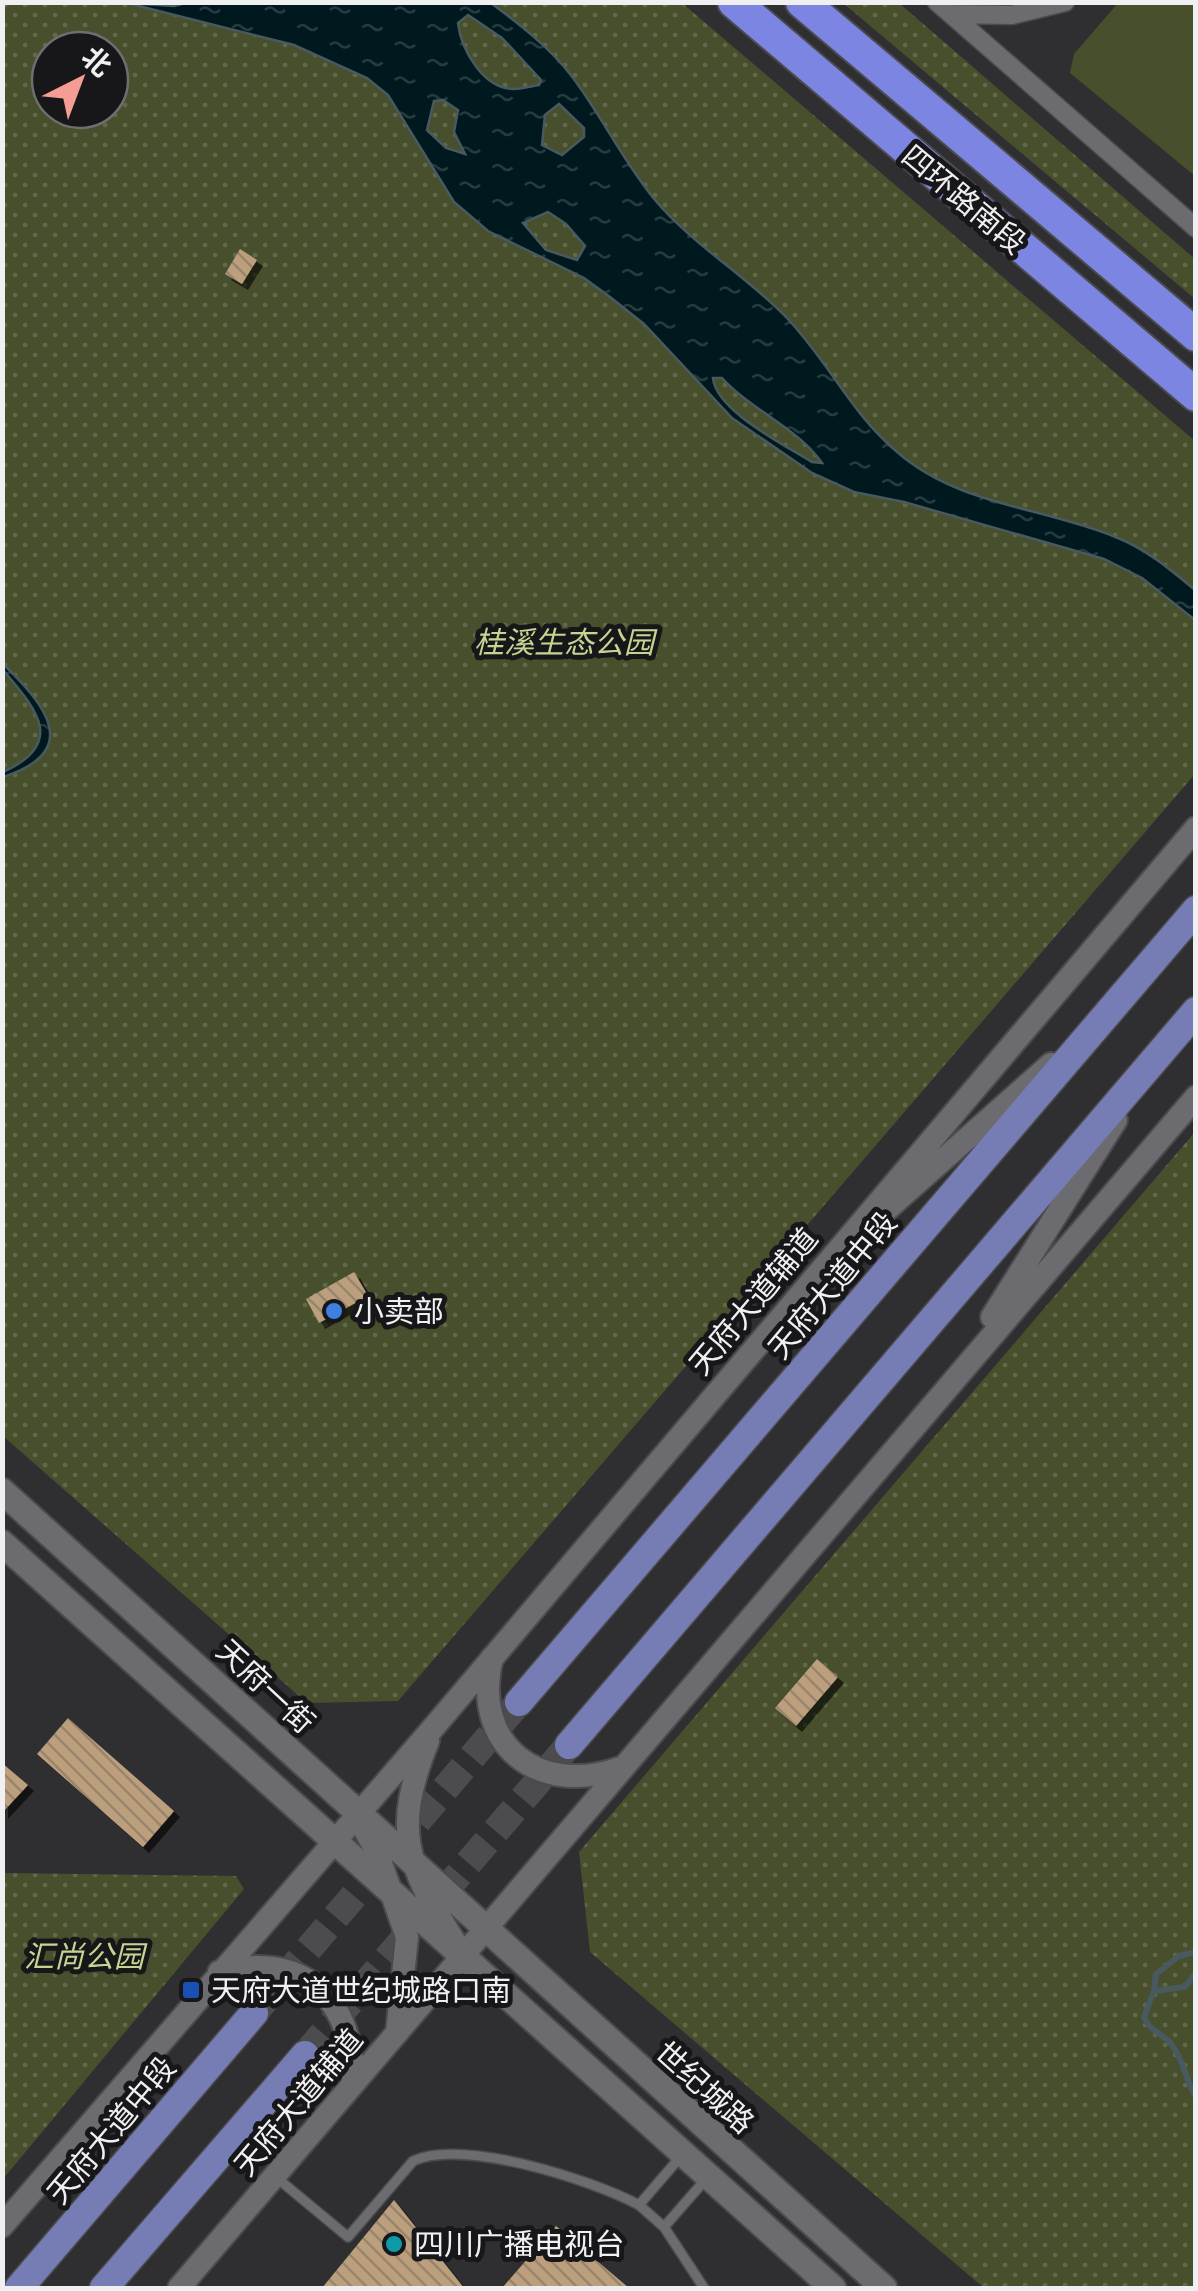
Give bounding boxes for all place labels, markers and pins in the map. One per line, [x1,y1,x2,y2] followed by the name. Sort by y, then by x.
[354,1292,444,1330] place label: 小卖部
[323,1300,345,1322] marker: 小卖部
[211,1971,511,2009] place label: 天府大道世纪城路口南
[180,1979,202,2001] marker: 天府大道世纪城路口南
[414,2225,624,2263] place label: 四川广播电视台
[383,2233,405,2255] marker: 四川广播电视台

